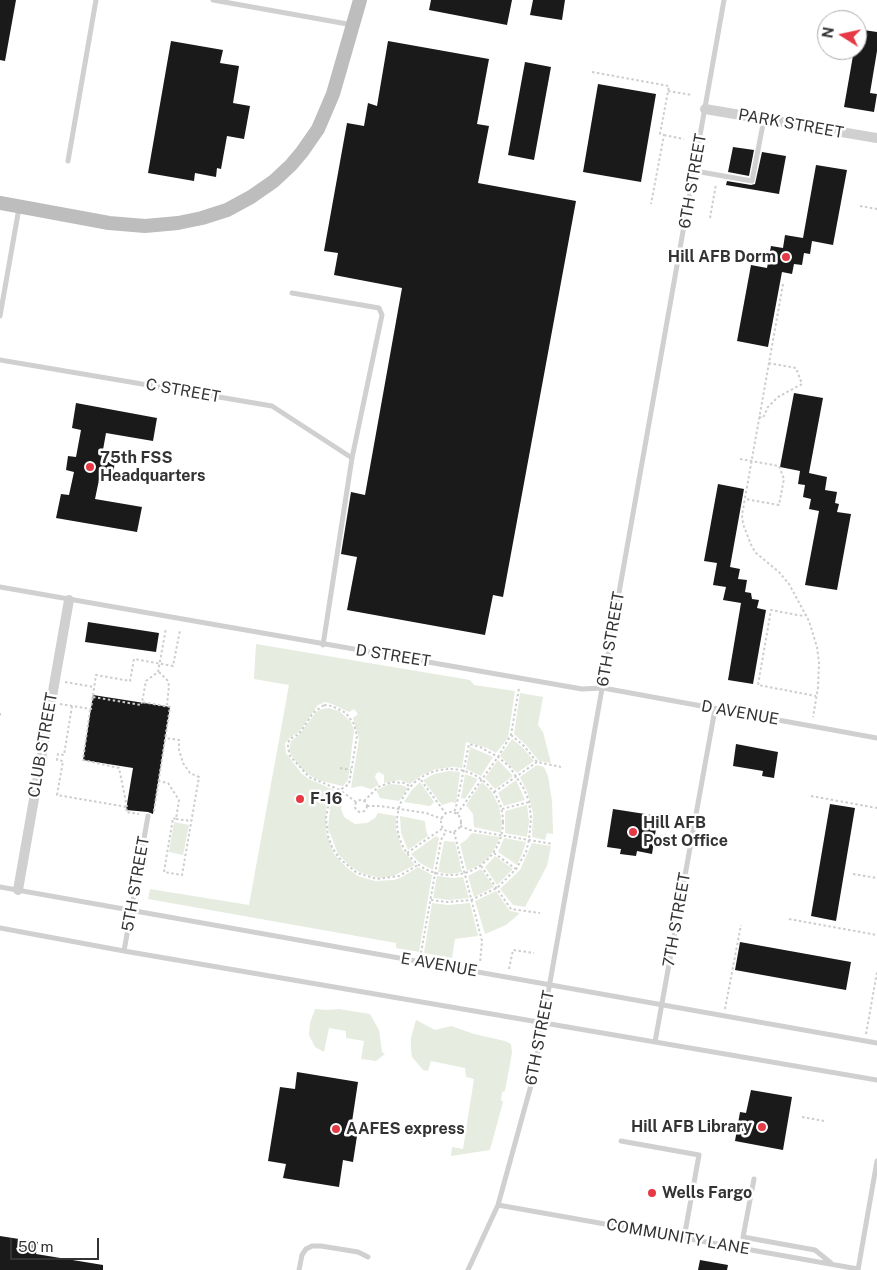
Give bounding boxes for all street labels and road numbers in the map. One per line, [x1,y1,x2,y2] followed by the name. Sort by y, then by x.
[737,105,845,143] street label: PARK STREET
[675,132,711,230] street label: 6TH STREET
[144,375,222,407] street label: C STREET
[593,590,629,688] street label: 6TH STREET
[354,641,432,671] street label: D STREET
[24,691,62,799] street label: CLUB STREET
[700,697,780,729] street label: D AVENUE
[118,835,154,933] street label: 5TH STREET
[659,871,695,969] street label: 7TH STREET
[399,949,479,981] street label: E AVENUE
[521,989,559,1087] street label: 6TH STREET
[605,1215,751,1259] street label: COMMUNITY LANE

